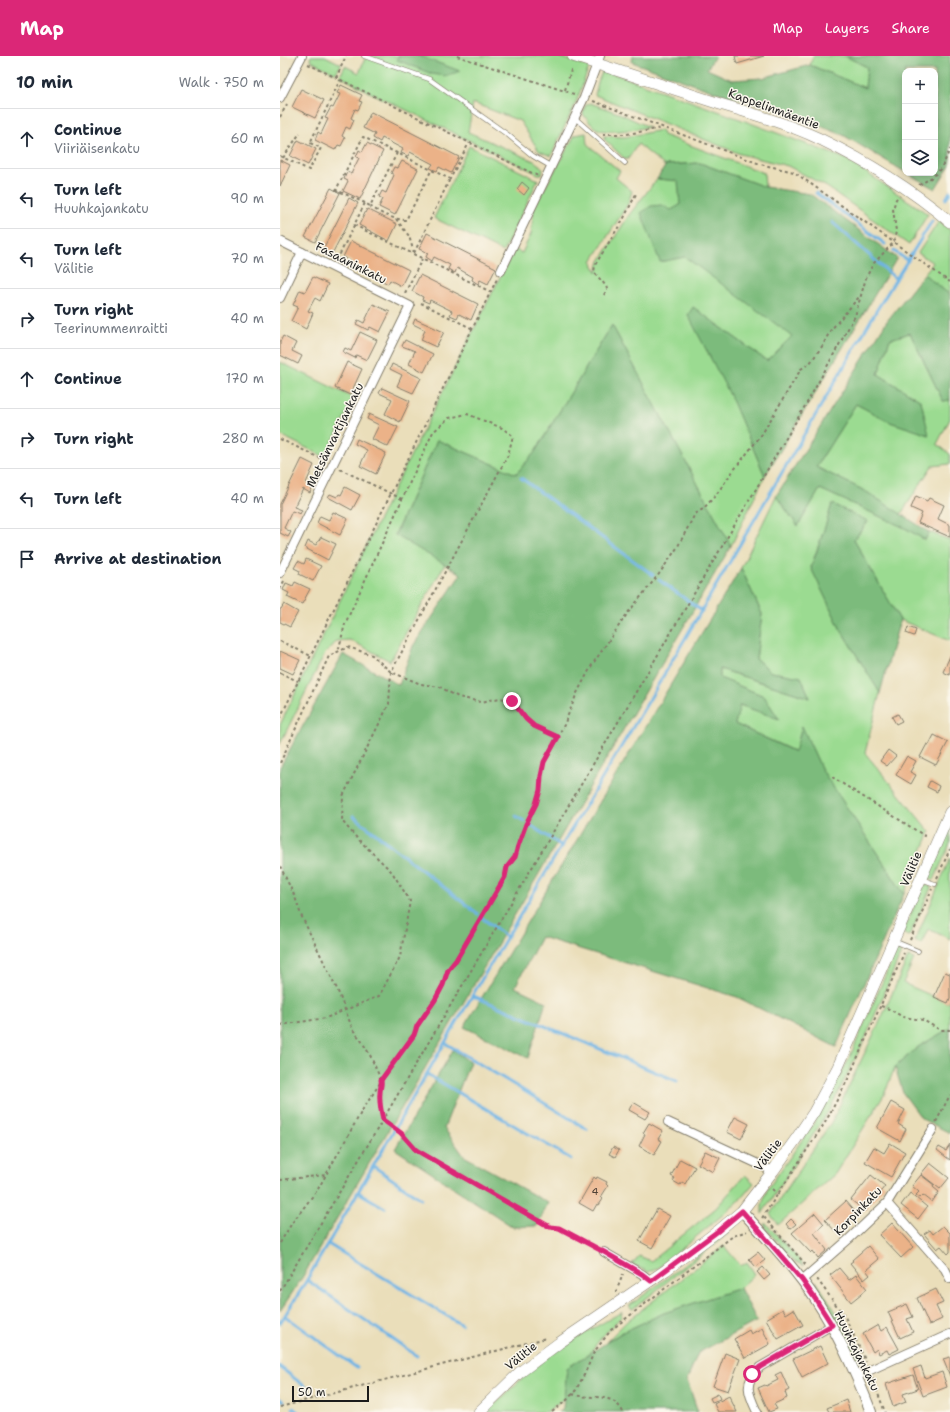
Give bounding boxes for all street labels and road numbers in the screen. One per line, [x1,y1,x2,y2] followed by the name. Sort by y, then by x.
[726,85,822,133] street label: Kappelinmäentie
[313,238,389,288] street label: Fasaaninkatu
[303,380,367,490] street label: Metsänvartijankatu
[896,849,926,889] street label: Välitie
[751,1135,786,1175] street label: Välitie
[830,1183,886,1239] street label: Korpinkatu
[831,1308,883,1394] street label: Huuhkajankatu
[502,1338,541,1374] street label: Välitie

